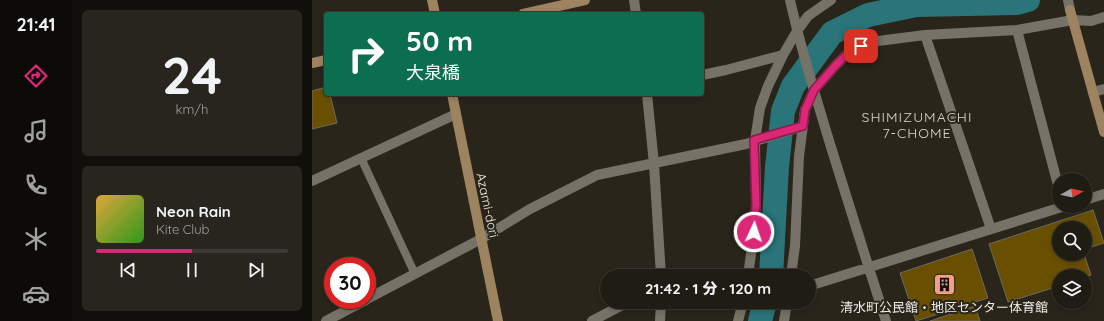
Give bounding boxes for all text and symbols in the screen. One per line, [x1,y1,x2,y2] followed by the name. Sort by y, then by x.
[16,13,56,36] text: 21:41
[406,23,473,58] text: 50 m
[340,28,392,80] icon: right
[844,29,878,63] pin
[850,35,872,57] icon: arrive
[162,42,222,107] text: 24
[406,61,460,84] text: 大泉橋
[22,62,50,90] icon: directions
[176,101,208,117] text: km/h
[862,108,972,142] district label: SHIMIZUMACHI 7-CHOME
[22,117,50,145] icon: music
[22,171,50,199] icon: phone
[473,171,503,239] street label: Azami-dori
[1052,173,1092,213] north arrow
[1052,173,1092,309] map controls
[156,202,231,221] text: Neon Rain
[733,211,775,253] position arrow
[156,221,209,237] text: Kite Club
[1052,221,1092,261] button: search
[22,225,50,253] icon: climate
[324,257,376,309] speed limit sign: 30
[117,259,139,281] icon: previous
[181,259,203,281] icon: pause
[245,259,267,281] icon: next
[1052,269,1092,309] button: layers
[931,272,957,298] building icon: 清水町公民館・地区センター体育館
[645,279,771,298] text: 21:42 · 1 分 · 120 m
[22,280,50,308] icon: car
[840,299,1048,315] place label: 清水町公民館・地区センター体育館

